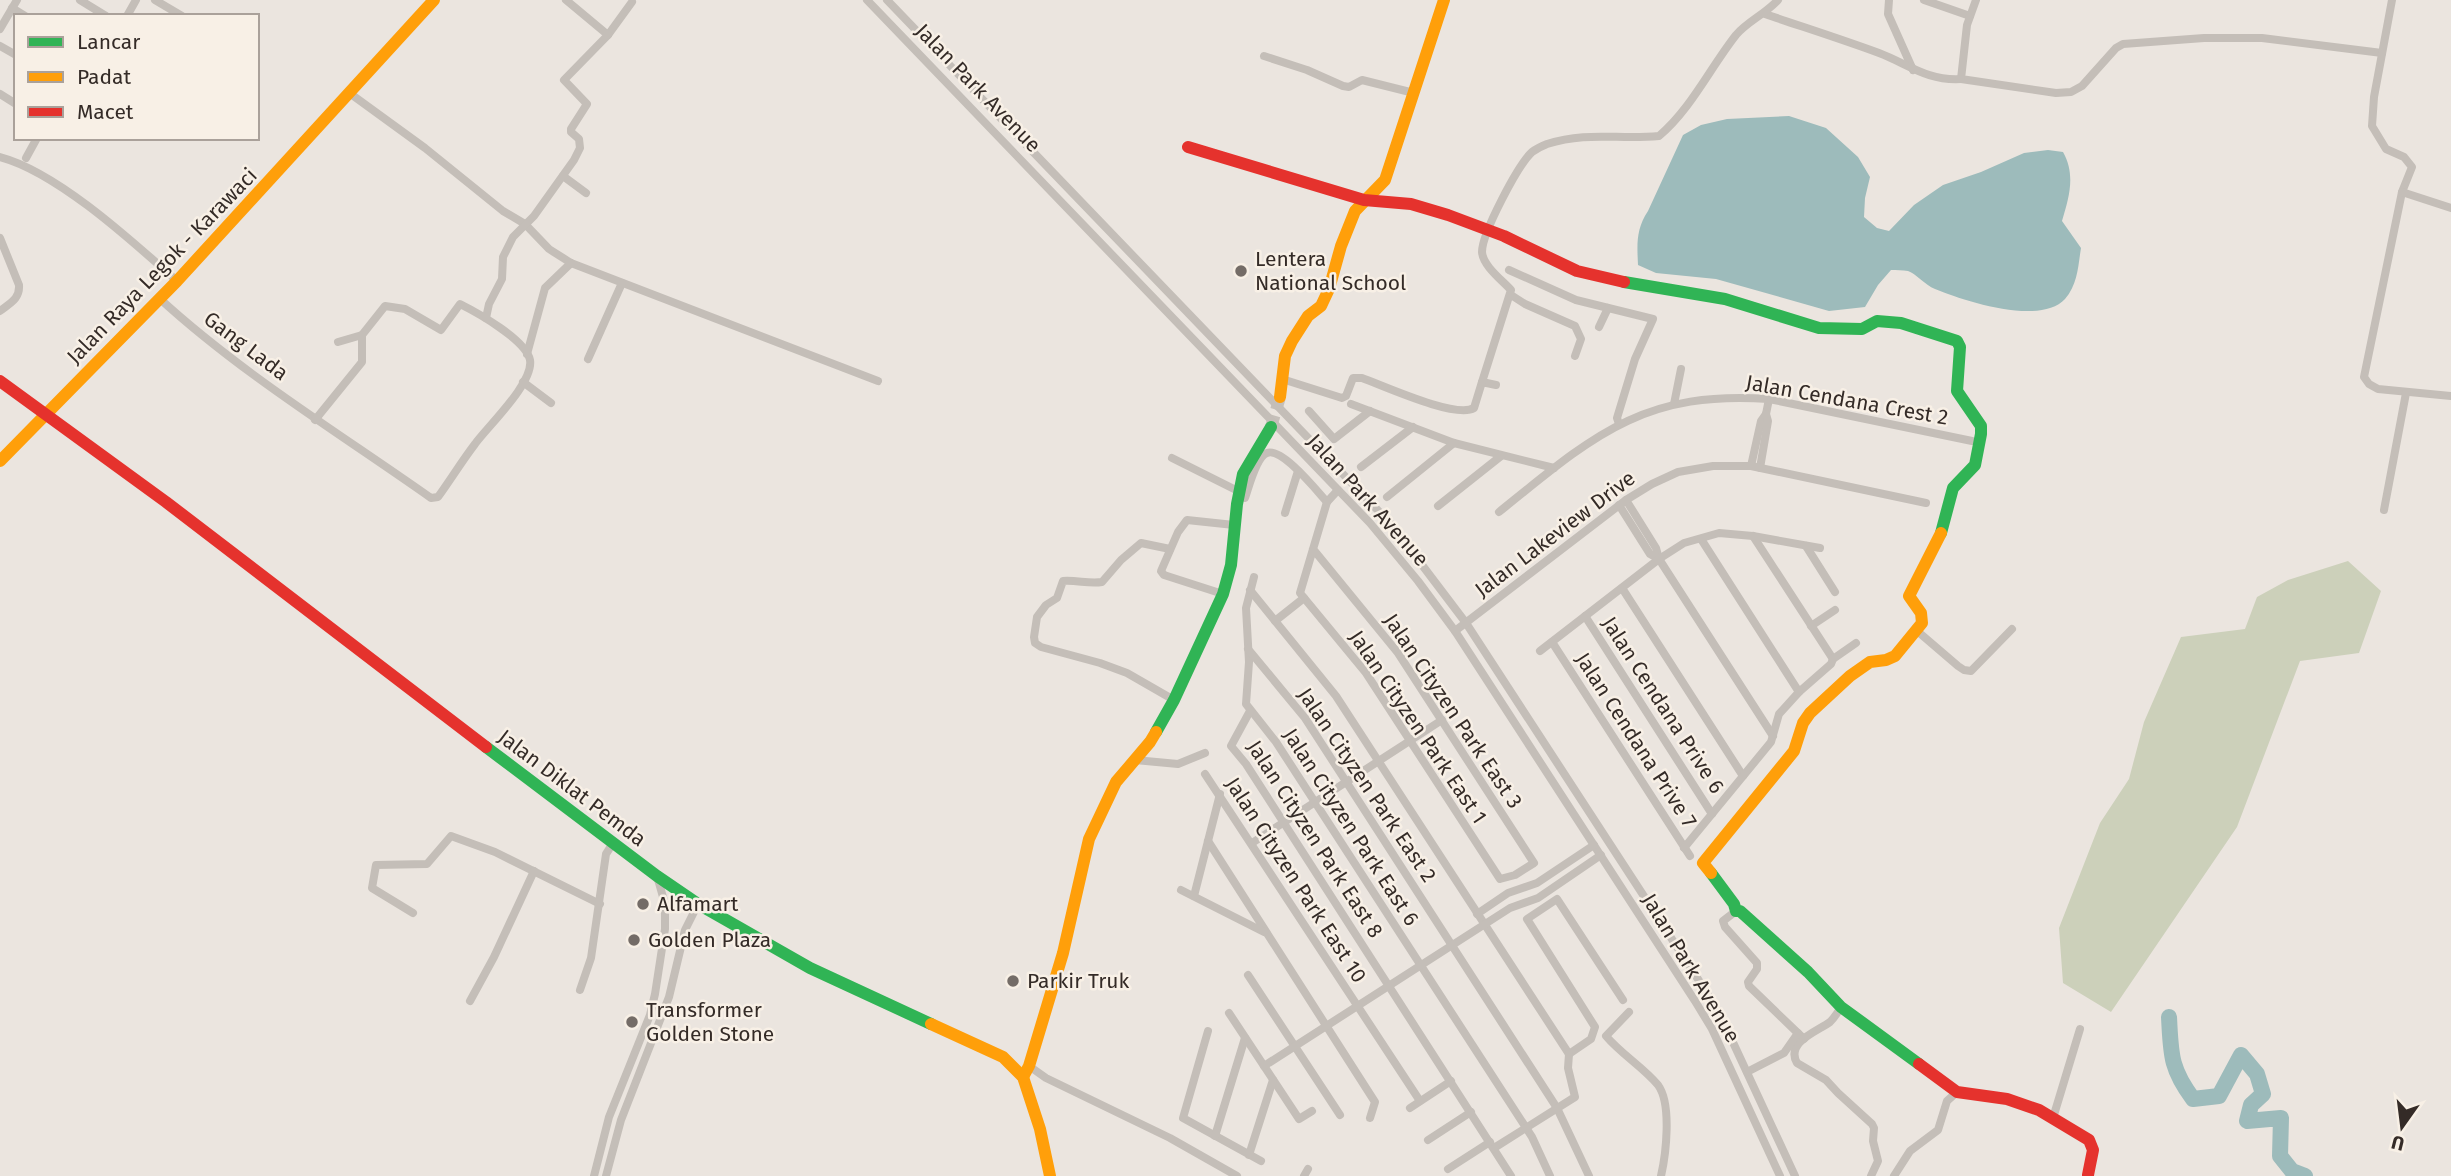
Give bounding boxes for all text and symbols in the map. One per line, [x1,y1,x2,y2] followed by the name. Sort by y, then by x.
[14,14,259,140] legend
[910,18,1046,158] street label: Jalan Park Avenue
[77,29,140,55] text: Lancar
[77,64,131,90] text: Padat
[77,99,134,125] text: Macet
[61,162,263,370] street label: Jalan Raya Legok - Karawaci
[1255,246,1406,296] place label: Lentera National School
[1233,263,1249,279] marker: Lentera National School
[199,306,293,386] street label: Gang Lada
[1744,369,1950,431] street label: Jalan Cendana Crest 2
[1302,428,1434,572] street label: Jalan Park Avenue
[1470,465,1640,603] street label: Jalan Lakeview Drive
[1378,609,1528,813] street label: Jalan Cityzen Park East 3
[1596,612,1730,798] street label: Jalan Cendana Prive 6
[1343,625,1493,829] street label: Jalan Cityzen Park East 1
[1570,647,1702,833] street label: Jalan Cendana Prive 7
[1292,683,1442,887] street label: Jalan Cityzen Park East 2
[1277,723,1425,931] street label: Jalan Cityzen Park East 6
[493,724,651,852] street label: Jalan Diklat Pemda
[1241,735,1389,943] street label: Jalan Cityzen Park East 8
[1220,772,1372,988] street label: Jalan Cityzen Park East 10
[1636,889,1746,1047] street label: Jalan Park Avenue
[657,891,739,917] place label: Alfamart
[635,896,651,912] marker: Alfamart
[648,927,771,953] place label: Golden Plaza
[626,932,642,948] marker: Golden Plaza
[1027,968,1129,994] place label: Parkir Truk
[1005,973,1021,989] marker: Parkir Truk
[646,997,774,1047] place label: Transformer Golden Stone
[624,1014,640,1030] marker: Transformer Golden Stone
[2367,1092,2437,1162] north arrow
[2389,1130,2407,1156] text: U

